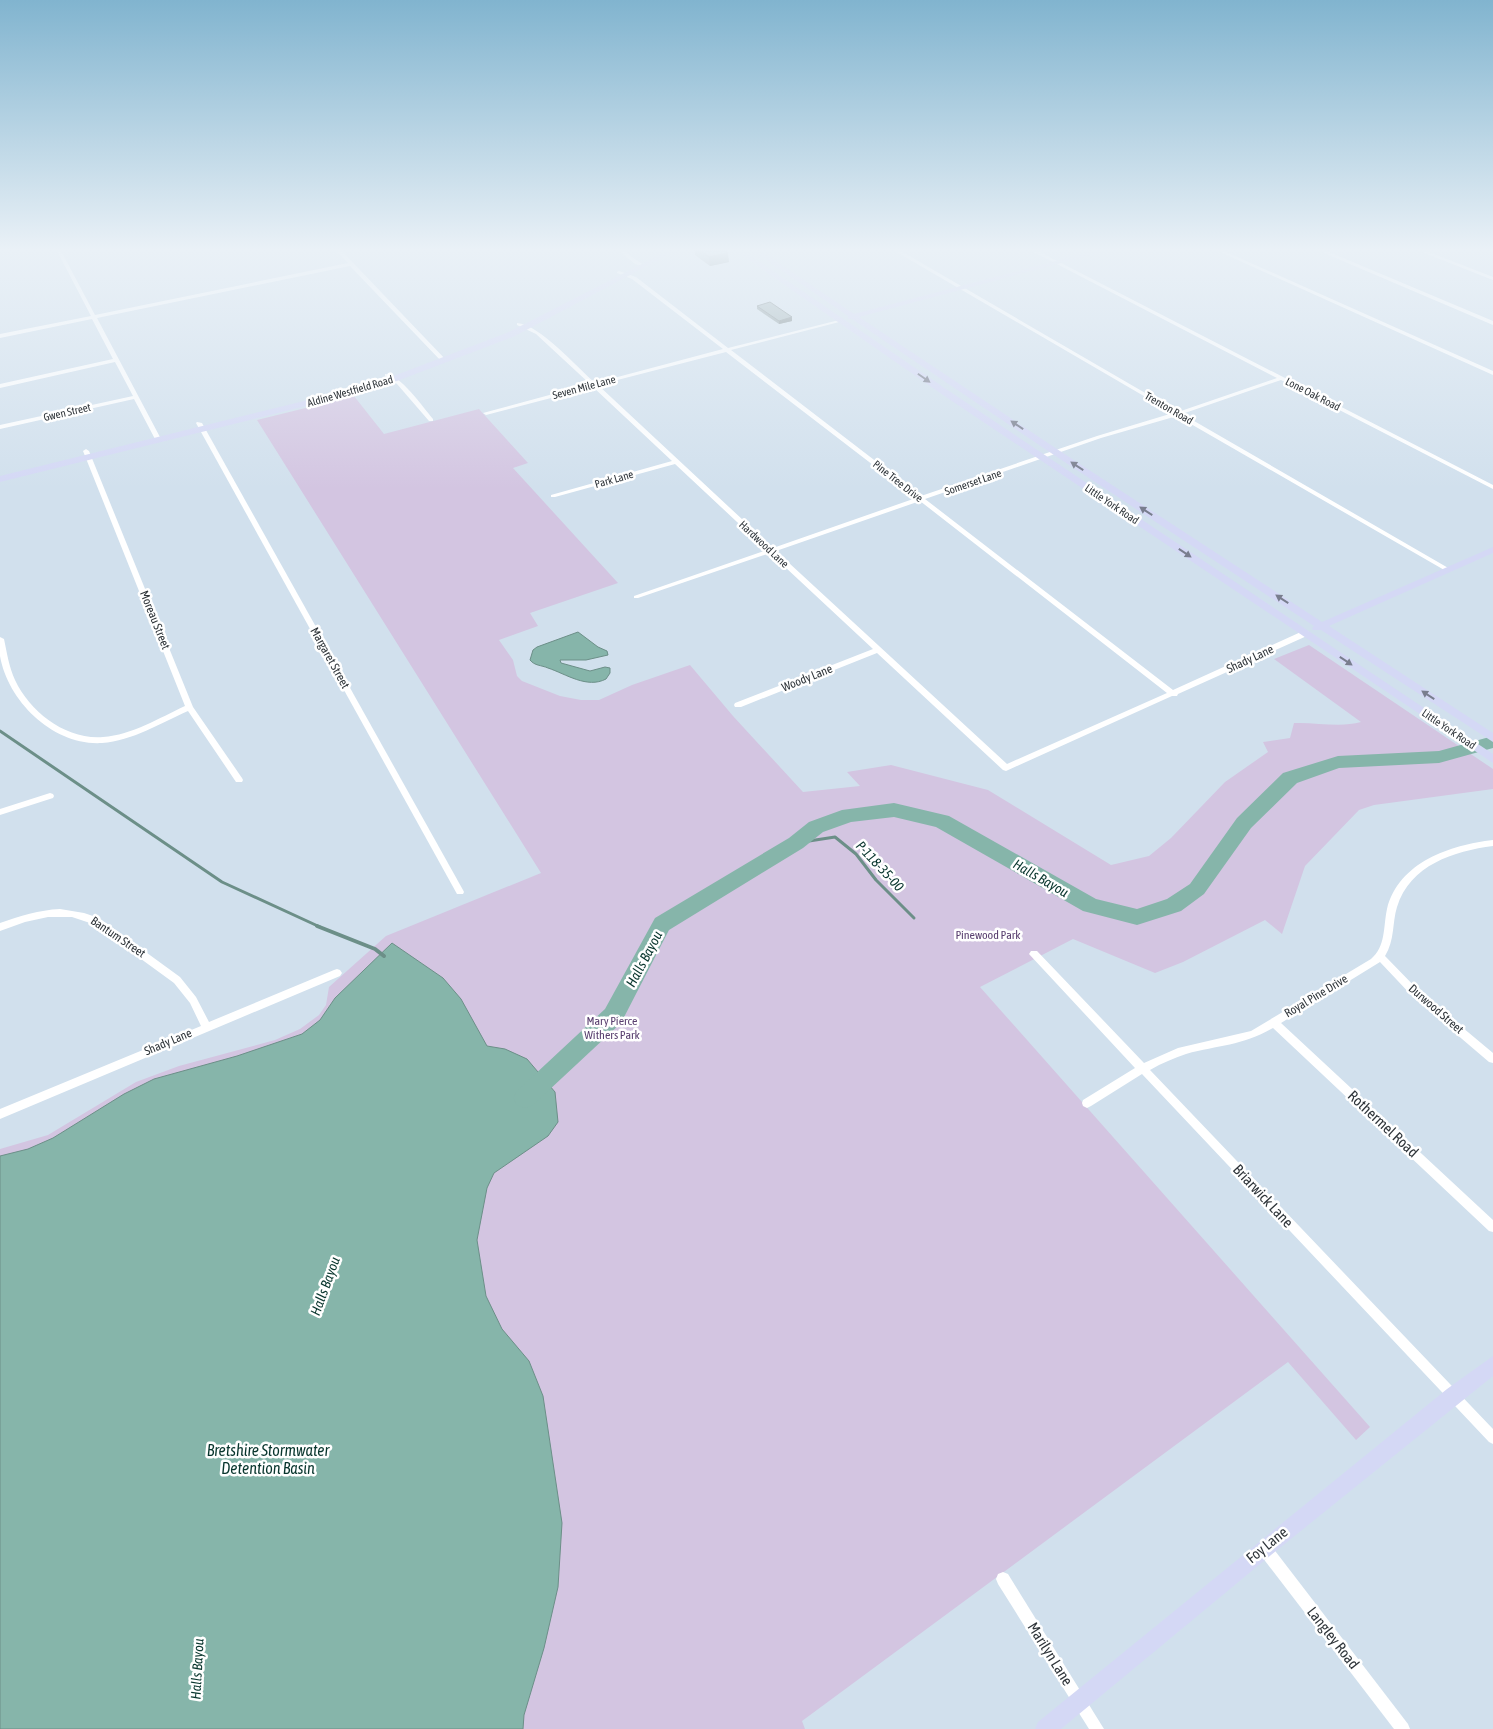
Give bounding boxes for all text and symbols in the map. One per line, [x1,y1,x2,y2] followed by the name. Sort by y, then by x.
[306,373,394,409] street label: Aldine Westfield Road
[551,373,617,401] street label: Seven Mile Lane
[917,373,931,383] one-way arrow
[1283,375,1343,413] street label: Lone Oak Road
[1143,389,1195,427] street label: Trenton Road
[42,401,92,423] street label: Gwen Street
[1010,420,1024,430] one-way arrow
[871,458,925,504] street label: Pine Tree Drive
[1071,461,1084,471] one-way arrow
[943,467,1003,497] street label: Somerset Lane
[593,468,635,490] street label: Park Lane
[1083,482,1141,526] street label: Little York Road
[1139,506,1153,515] one-way arrow
[737,518,791,570] street label: Hardwood Lane
[1178,548,1191,558] one-way arrow
[137,589,173,652] street label: Moreau Street
[1276,594,1289,604] one-way arrow
[307,625,353,691] street label: Margaret Street
[1224,642,1276,676] street label: Shady Lane
[1339,656,1353,665] one-way arrow
[780,662,834,694] street label: Woody Lane
[1421,690,1434,700] one-way arrow
[1420,707,1478,751] street label: Little York Road
[853,838,908,895] water label: P-118-35-00
[1011,856,1072,900] water label: Halls Bayou
[88,914,148,961] street label: Bantum Street
[623,928,666,990] water label: Halls Bayou
[955,928,1021,942] park label: Pinewood Park
[1282,972,1350,1020] street label: Royal Pine Drive
[1406,981,1467,1037] street label: Durwood Street
[584,1014,641,1042] park label: Mary Pierce Withers Park
[142,1026,194,1058] street label: Shady Lane
[1345,1087,1422,1160] street label: Rothermel Road
[1230,1161,1297,1231] street label: Briarwick Lane
[307,1254,343,1317] water label: Halls Bayou
[207,1441,331,1477] water label: Bretshire Stormwater Detention Basin
[1243,1523,1291,1566] street label: Foy Lane
[1304,1603,1363,1672] street label: Langley Road
[1024,1619,1077,1689] street label: Marilyn Lane
[187,1638,207,1700] water label: Halls Bayou

